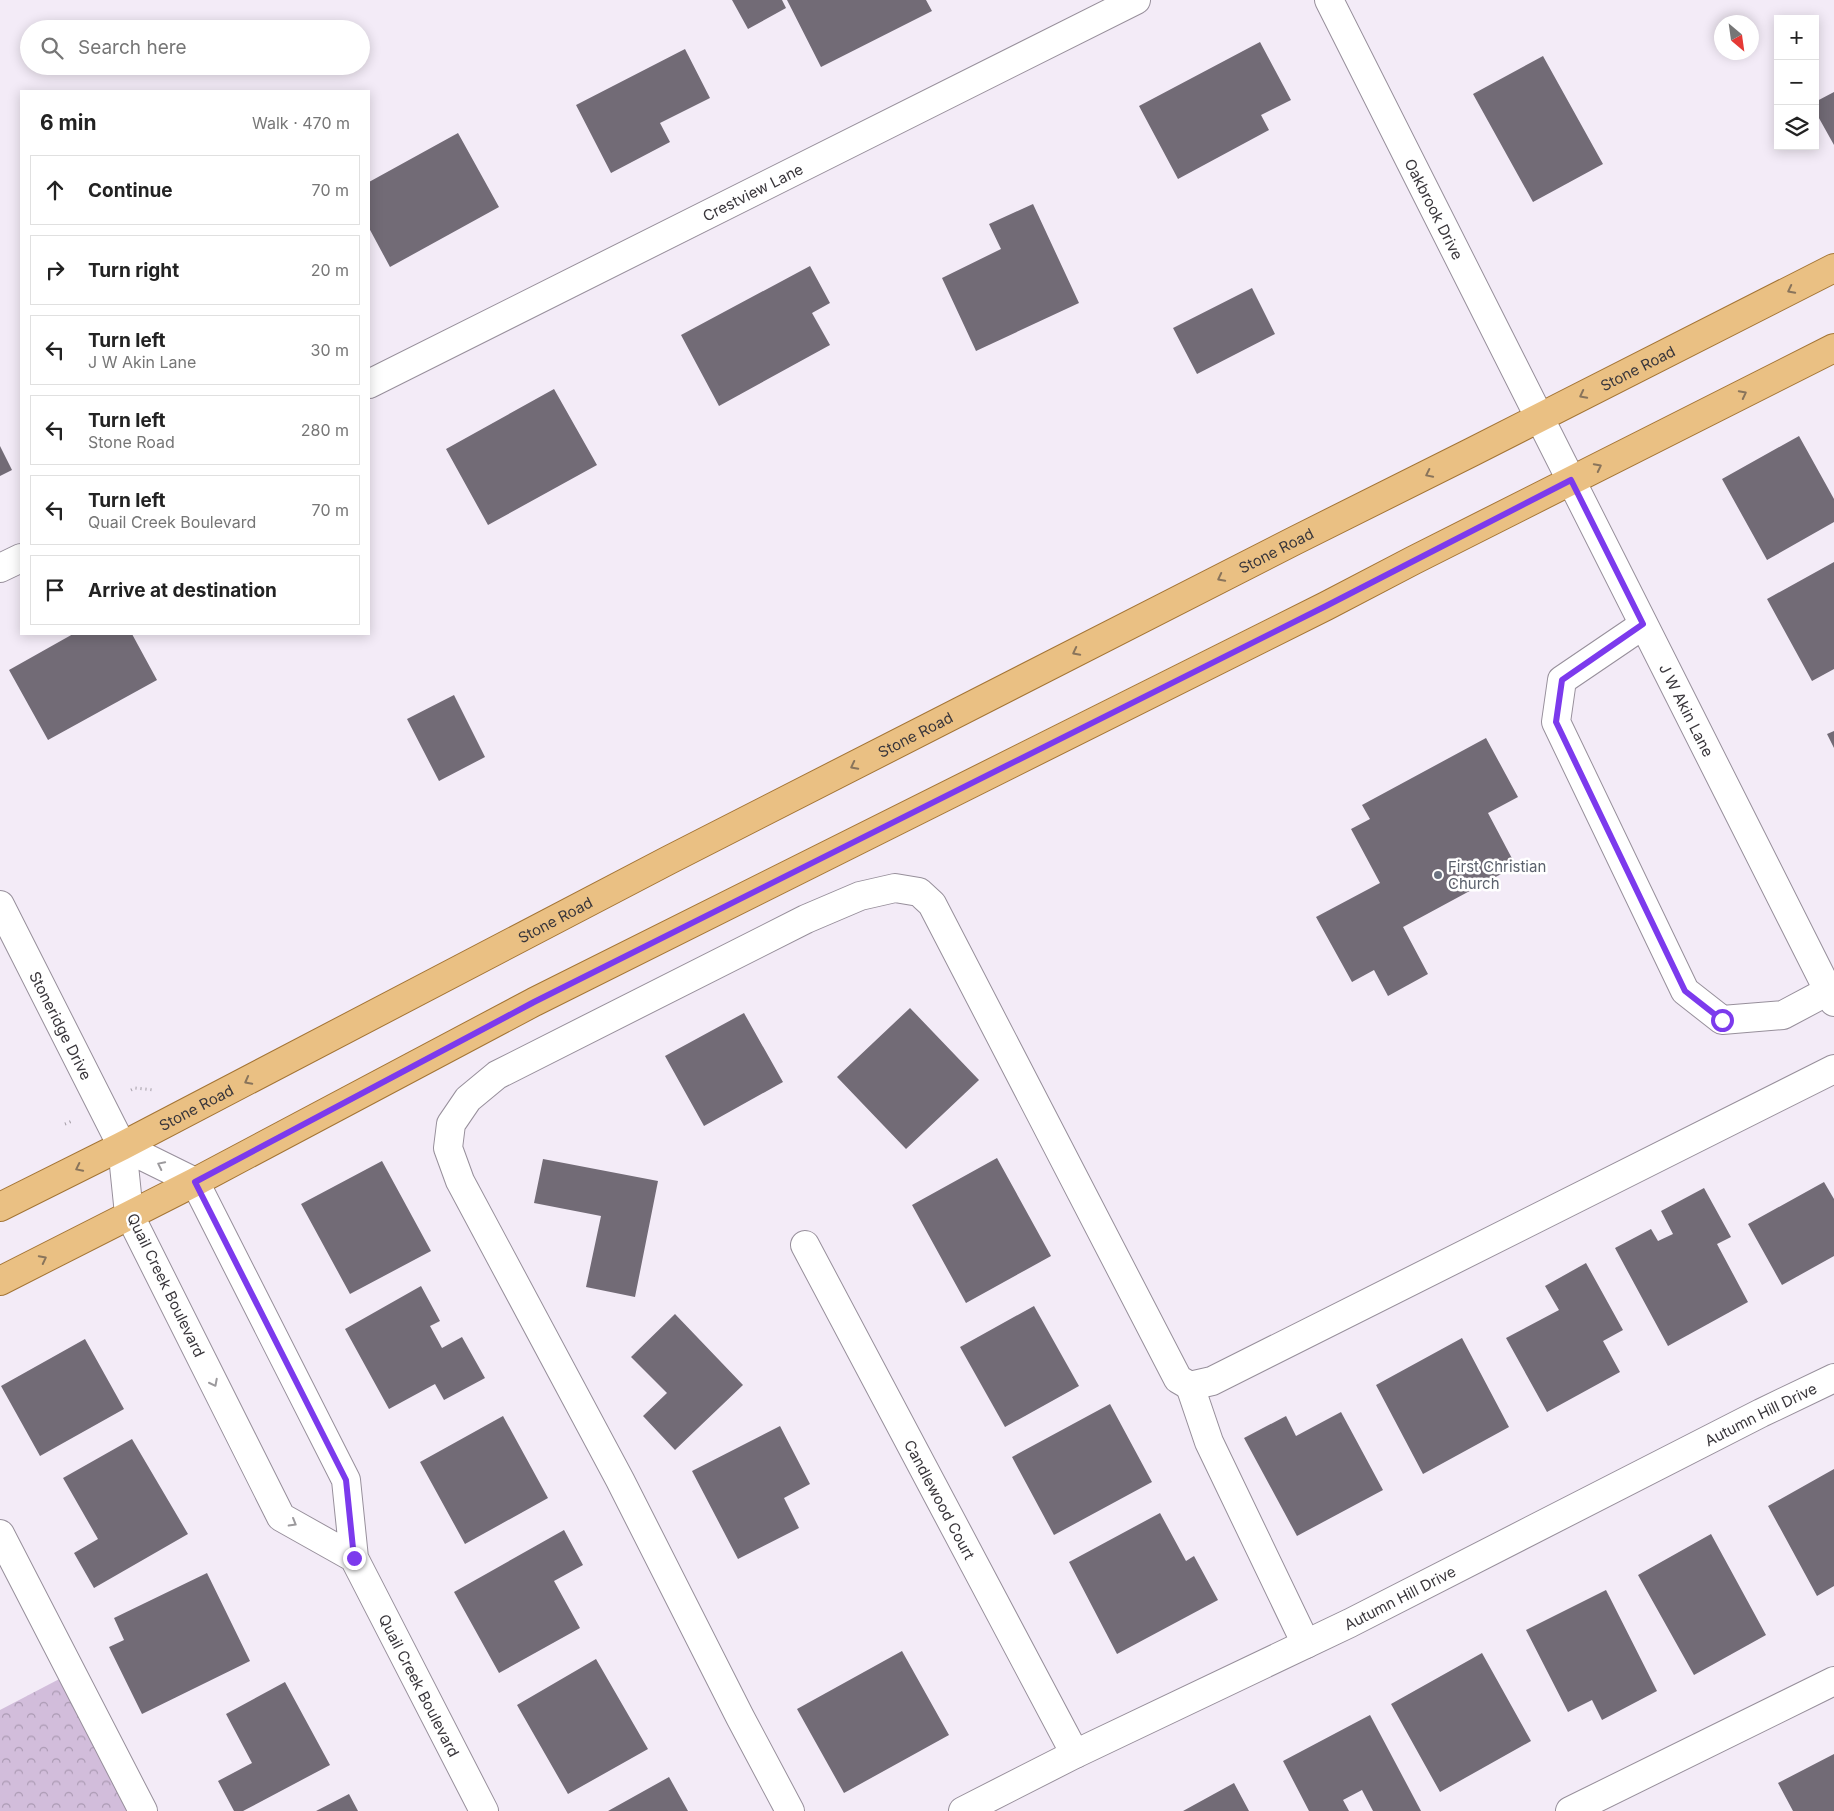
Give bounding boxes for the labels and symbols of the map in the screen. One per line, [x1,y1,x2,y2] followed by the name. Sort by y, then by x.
[1714,15,1759,60] north arrow
[1401,155,1468,263] street label: Oakbrook Drive
[699,159,806,225] street label: Crestview Lane
[1787,284,1796,294] one-way arrow
[1597,341,1678,395] street label: Stone Road
[1580,389,1589,399] one-way arrow
[1738,390,1747,400] one-way arrow
[1593,463,1602,473] one-way arrow
[1425,468,1434,478] one-way arrow
[1235,523,1316,577] street label: Stone Road
[1217,572,1226,582] one-way arrow
[1072,646,1081,656] one-way arrow
[1655,660,1718,760] street label: J W Akin Lane
[875,707,956,761] street label: Stone Road
[850,760,859,770] one-way arrow
[1448,857,1546,893] place label: First Christian Church
[1432,869,1444,881] marker: First Christian Church
[515,892,595,947] street label: Stone Road
[26,968,96,1083] street label: Stoneridge Drive
[1711,1009,1734,1032] route start
[244,1075,253,1085] one-way arrow
[156,1080,237,1135] street label: Stone Road
[157,1161,166,1171] one-way arrow
[75,1162,84,1172] one-way arrow
[123,1210,209,1360] street label: Quail Creek Boulevard
[38,1255,47,1265] one-way arrow
[208,1378,218,1387] one-way arrow
[1701,1378,1820,1450] street label: Autumn Hill Drive
[900,1436,979,1563] street label: Candlewood Court
[287,1517,296,1527] one-way arrow
[343,1547,366,1570] route end
[1341,1561,1459,1634] street label: Autumn Hill Drive
[375,1611,464,1760] street label: Quail Creek Boulevard

